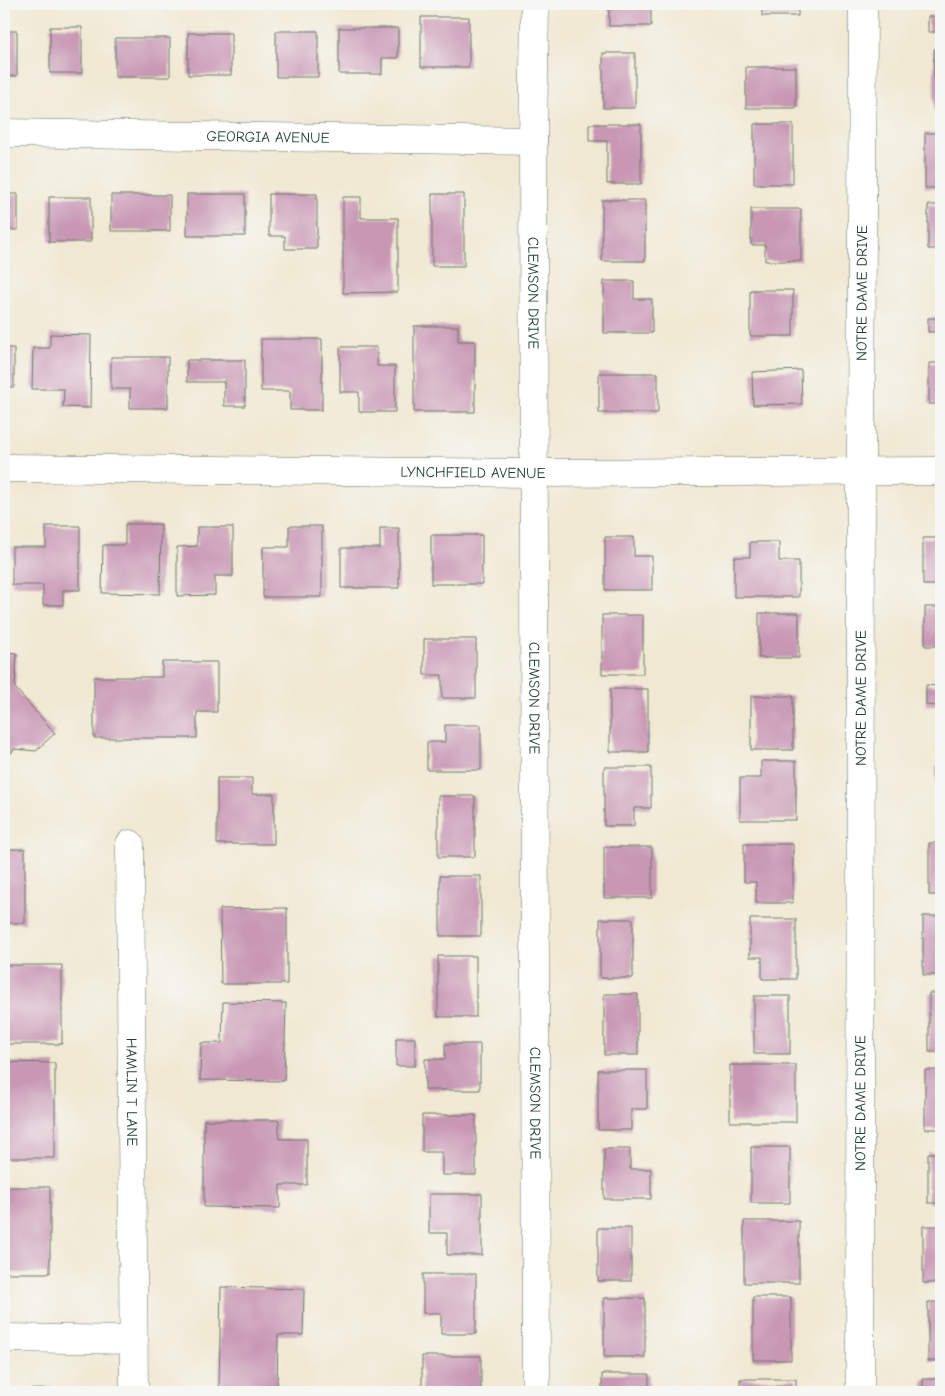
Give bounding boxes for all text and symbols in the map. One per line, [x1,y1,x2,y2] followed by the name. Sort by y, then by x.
[206,127,330,147] street label: GEORGIA AVENUE
[852,225,871,361] street label: NOTRE DAME DRIVE
[524,237,542,349] street label: CLEMSON DRIVE
[400,463,546,482] street label: LYNCHFIELD AVENUE
[852,630,870,766] street label: NOTRE DAME DRIVE
[525,642,543,754] street label: CLEMSON DRIVE
[851,1035,869,1171] street label: NOTRE DAME DRIVE
[122,1038,141,1146] street label: HAMLIN T LANE
[526,1047,544,1159] street label: CLEMSON DRIVE

